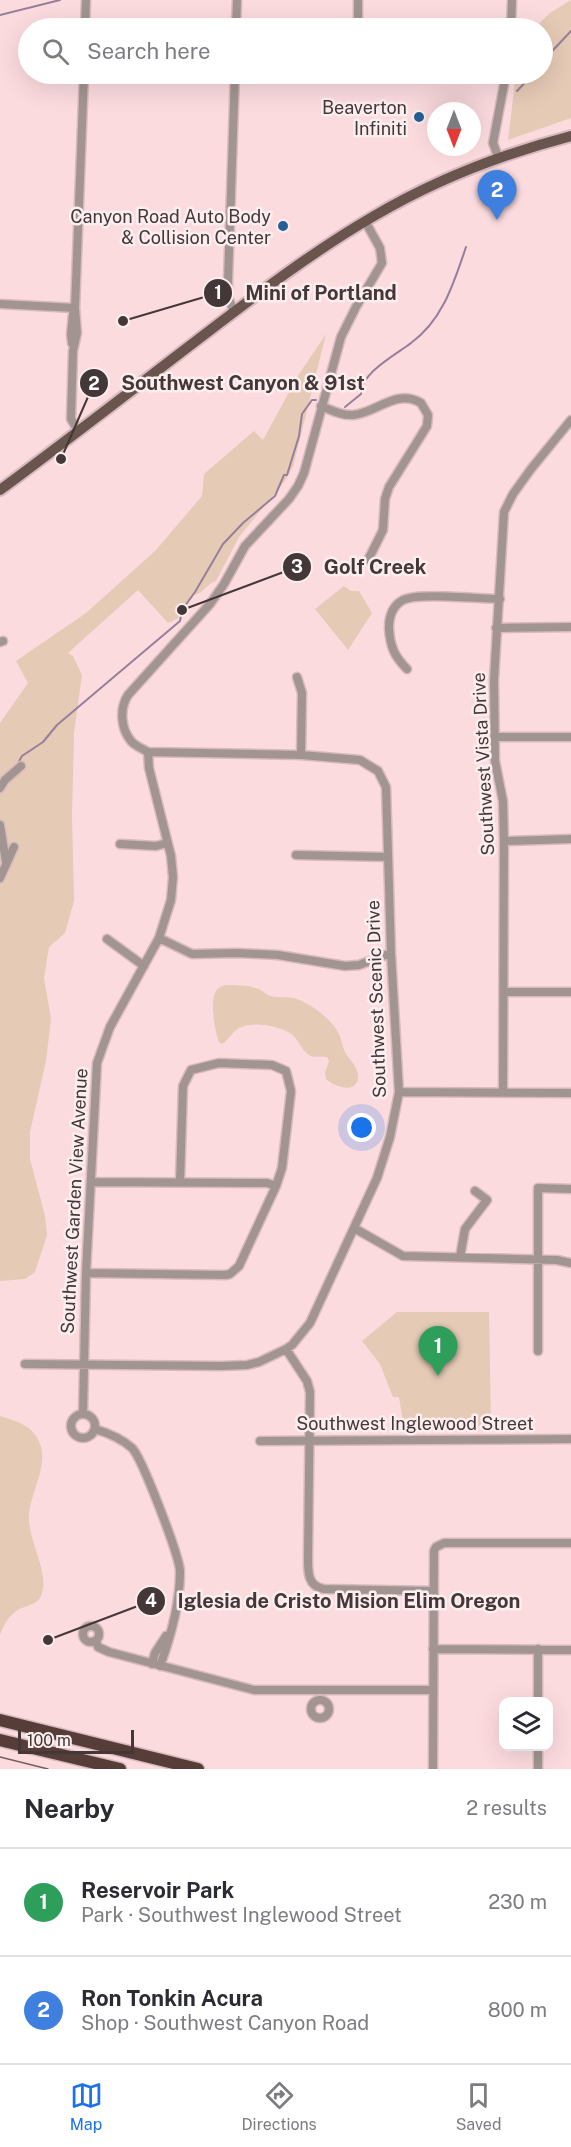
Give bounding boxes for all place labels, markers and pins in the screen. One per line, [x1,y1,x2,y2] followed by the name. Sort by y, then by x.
[322,97,407,139] place label: Beaverton Infiniti
[412,110,426,124] marker: Beaverton Infiniti
[478,170,516,220] pin: 2
[70,206,271,248] place label: Canyon Road Auto Body & Collision Center
[276,219,290,233] marker: Canyon Road Auto Body & Collision Center
[203,274,409,312] callout: Mini of Portland
[79,364,377,402] callout: Southwest Canyon & 91st
[282,548,439,586] callout: Golf Creek
[418,1326,458,1376] pin: 1
[136,1582,533,1620] callout: Iglesia de Cristo Mision Elim Oregon

